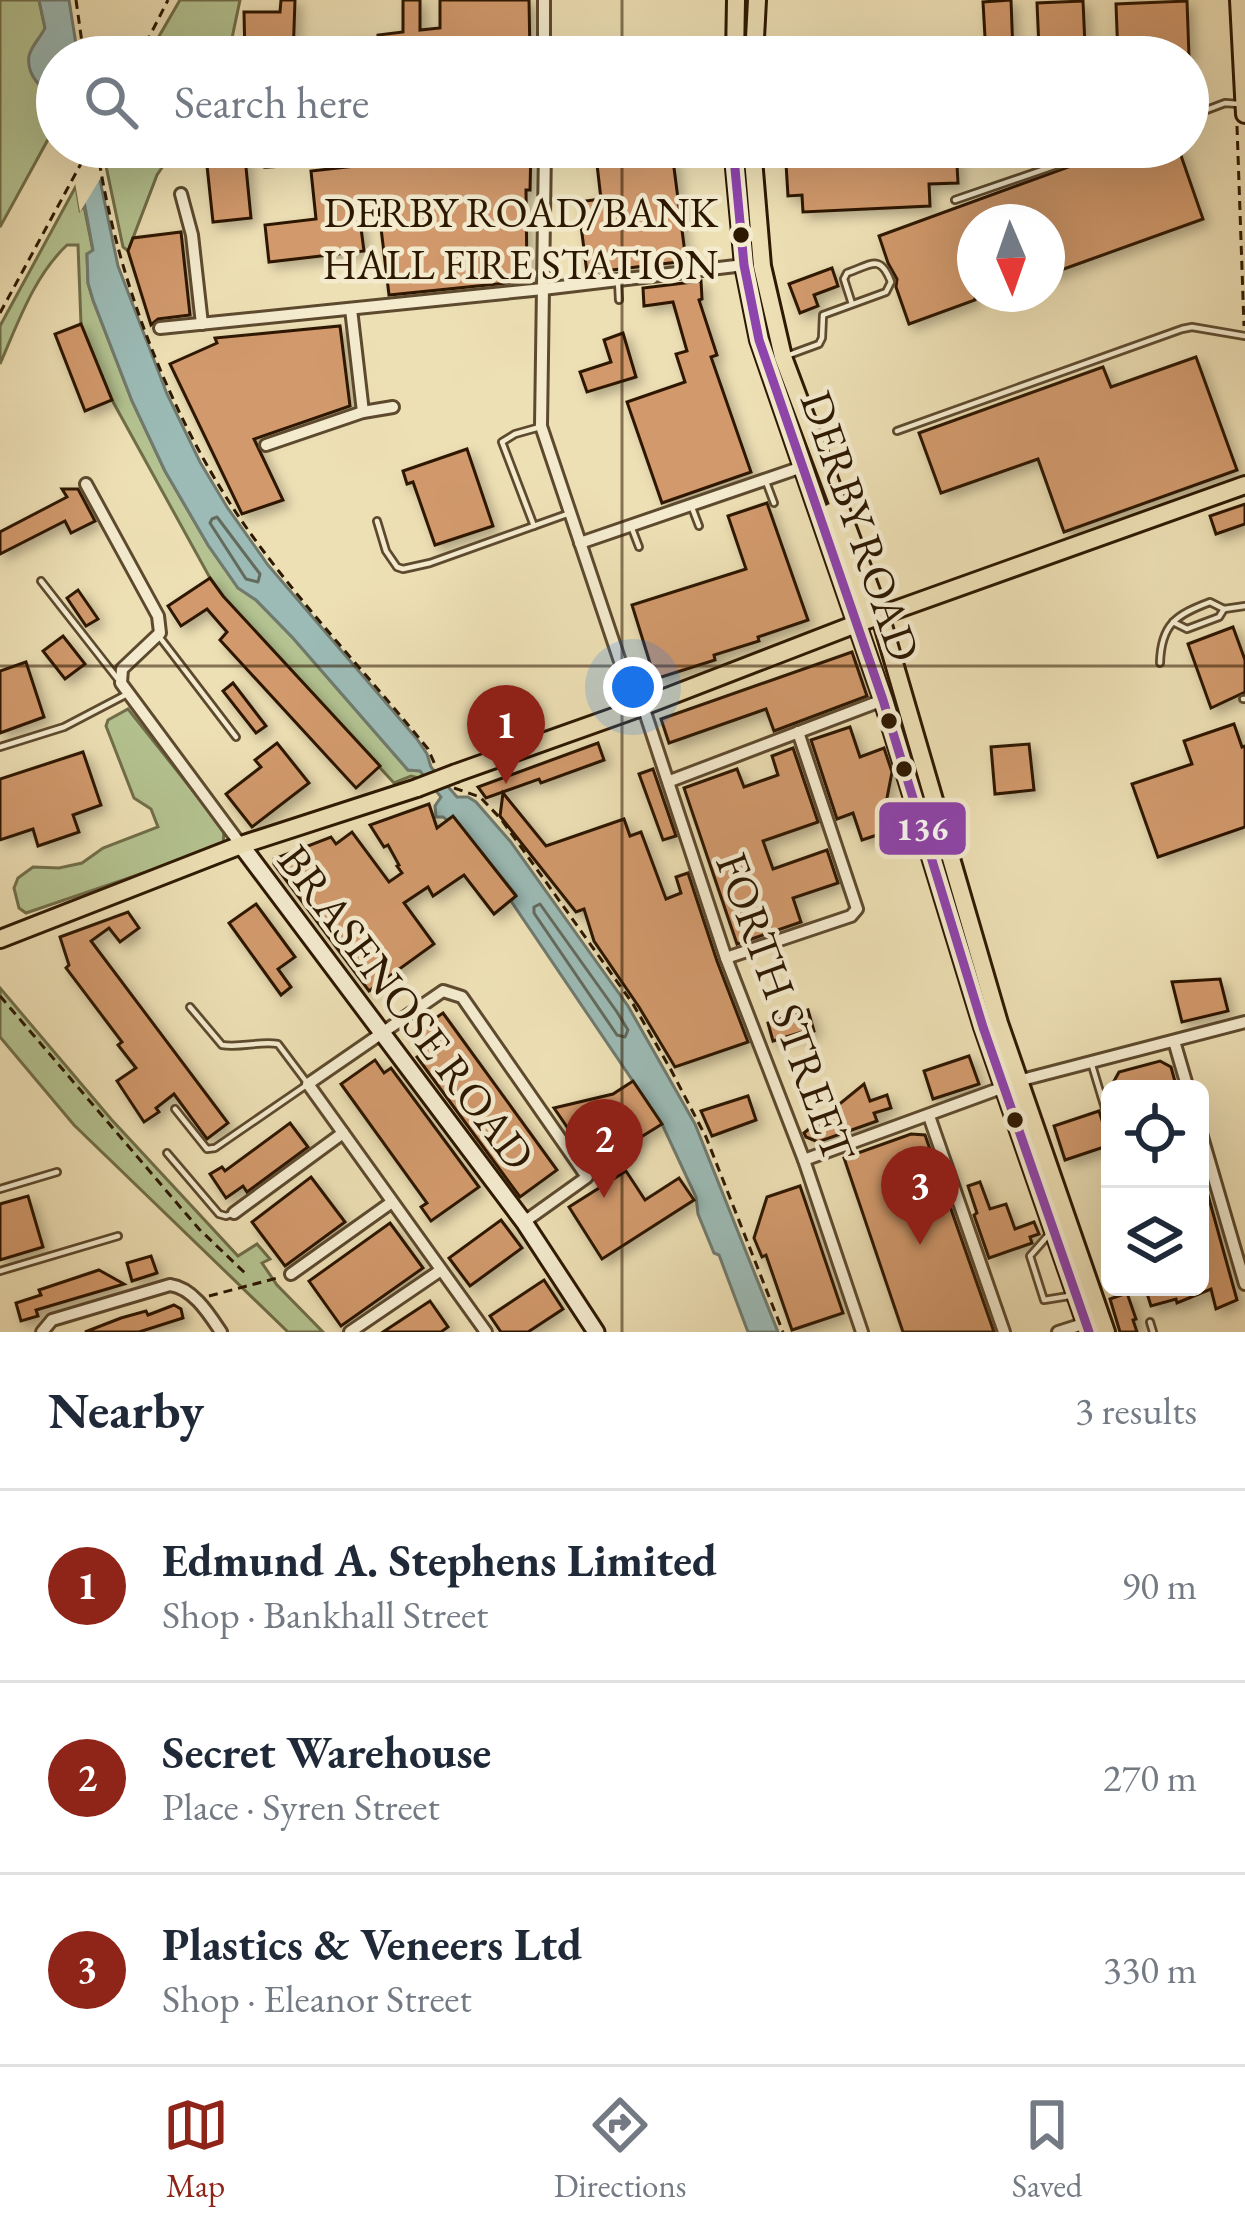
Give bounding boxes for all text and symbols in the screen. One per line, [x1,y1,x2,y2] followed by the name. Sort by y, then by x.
[36,36,1209,168] search box
[78,69,144,135] icon: search
[174,73,369,131] text: Search here
[323,185,718,292] place label: DERBY ROAD/BANK HALL FIRE STATION
[957,204,1065,312] north arrow
[730,224,752,246] marker: DERBY ROAD/BANK HALL FIRE STATION
[788,383,934,669] street label: DERBY ROAD
[603,657,663,717] your location
[467,685,545,784] pin: 1
[878,710,900,732] unlabelled marker
[893,758,915,780] unlabelled marker
[877,800,968,857] line badge: 136
[896,807,948,850] text: 136
[266,833,548,1181] street label: BRASENOSE ROAD
[703,845,869,1170] street label: FORTH STREET
[1101,1080,1209,1296] map controls
[1101,1080,1209,1188] button: locate
[565,1099,643,1198] pin: 2
[1004,1109,1026,1131] unlabelled marker
[881,1146,959,1245] pin: 3
[1101,1188,1209,1296] button: layers
[48,1377,204,1443] text: Nearby
[1075,1385,1197,1436] text: 3 results
[162,1531,717,1589] text: Edmund A. Stephens Limited
[77,1560,97,1611] text: 1
[1121,1560,1197,1611] text: 90 m
[162,1589,488,1640] text: Shop · Bankhall Street
[162,1723,491,1781] text: Secret Warehouse
[77,1752,97,1803] text: 2
[1103,1752,1197,1803] text: 270 m
[162,1781,440,1832] text: Place · Syren Street
[162,1915,582,1973] text: Plastics & Veneers Ltd
[77,1944,97,1995] text: 3
[1103,1944,1197,1995] text: 330 m
[162,1973,472,2024] text: Shop · Eleanor Street
[163,2092,229,2207] tab: Map
[554,2092,687,2207] tab: Directions
[1012,2092,1082,2207] tab: Saved

